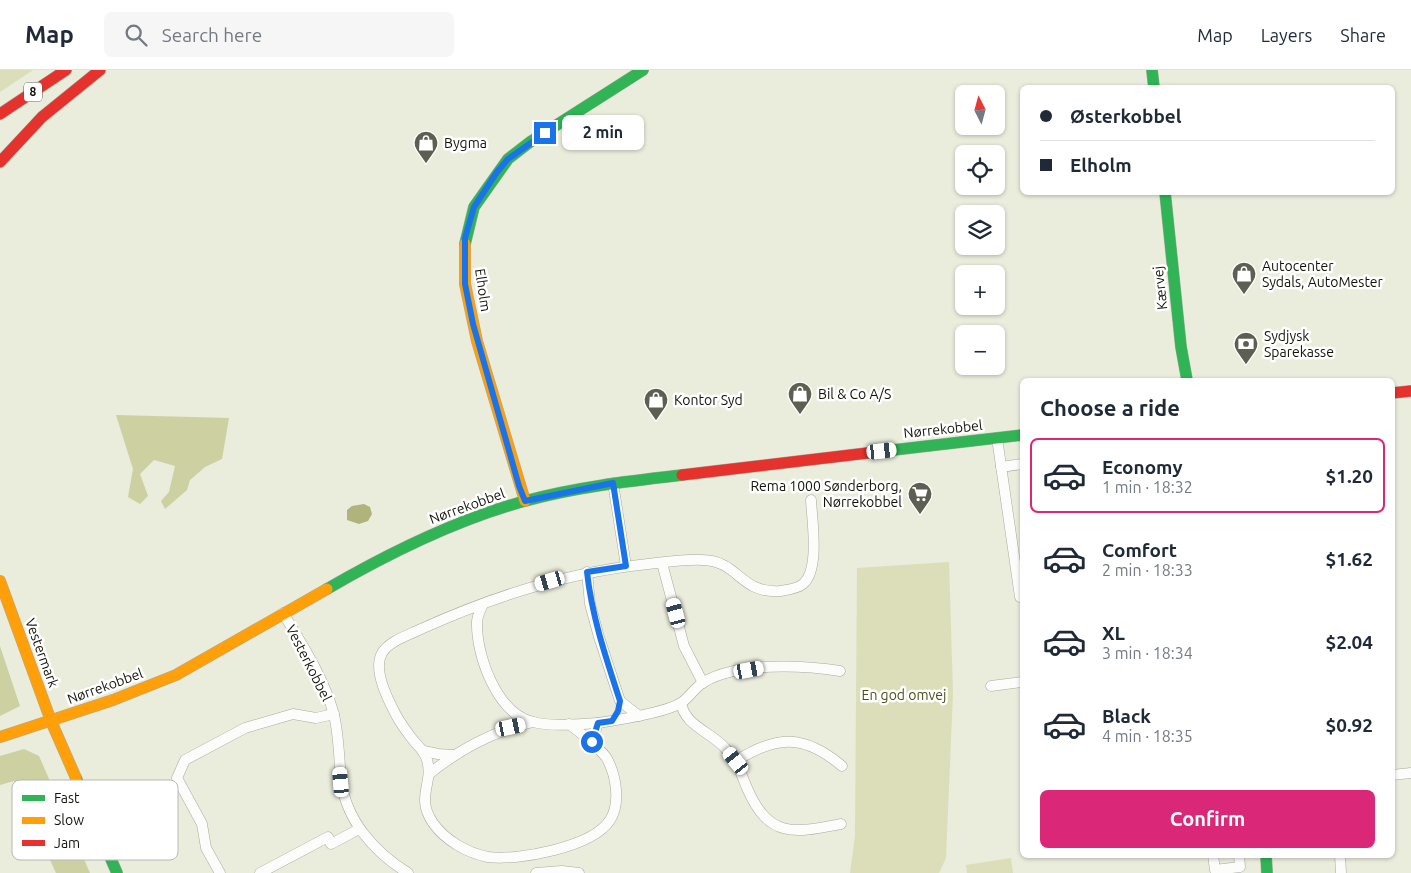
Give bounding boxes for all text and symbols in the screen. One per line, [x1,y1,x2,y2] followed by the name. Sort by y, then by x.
[104,12,454,57] search box
[25,21,74,48] text: Map
[122,21,150,49] icon: search
[162,24,262,46] text: Search here
[1197,25,1233,45] text: Map
[1261,25,1312,45] text: Layers
[1340,25,1386,45] text: Share
[24,83,42,102] road number: 8
[955,85,1005,135] north arrow
[955,85,1005,375] map controls
[1070,105,1182,127] text: Østerkobbel
[562,116,645,150] callout: 2 min
[534,122,556,144] route end
[583,123,623,141] text: 2 min
[413,130,439,164] shop icon: Bygma
[444,135,487,151] place label: Bygma
[955,145,1005,195] button: locate
[1070,154,1132,176] text: Elholm
[955,205,1005,255] button: layers
[1262,258,1384,290] place label: Autocenter Sydals, AutoMester
[1231,261,1257,295] shop icon: Autocenter Sydals, AutoMester
[955,265,1005,315] button: +
[1150,265,1170,311] street label: Kærvej
[472,267,494,313] street label: Elholm
[955,325,1005,375] button: −
[1264,328,1334,360] place label: Sydjysk Sparekasse
[1233,331,1259,365] bank icon: Sydjysk Sparekasse
[787,381,813,415] shop icon: Bil & Co A/S
[818,386,891,402] place label: Bil & Co A/S
[643,387,669,421] shop icon: Kontor Syd
[674,392,743,408] place label: Kontor Syd
[1040,395,1180,420] text: Choose a ride
[903,417,984,441] street label: Nørrekobbel
[866,442,897,460] car
[1042,453,1087,498] icon: car
[1102,456,1183,478] text: Economy
[1325,465,1373,487] text: $1.20
[750,478,902,510] place label: Rema 1000 Sønderborg, Nørrekobbel
[1102,478,1193,496] text: 1 min · 18:32
[907,481,933,515] supermarket icon: Rema 1000 Sønderborg, Nørrekobbel
[427,485,507,527] street label: Nørrekobbel
[1042,536,1087,581] icon: car
[1102,539,1177,561] text: Comfort
[1325,548,1373,570] text: $1.62
[1102,561,1193,579] text: 2 min · 18:33
[533,570,566,592] car
[664,597,687,629] car
[22,616,62,690] street label: Vestermark
[1042,619,1087,664] icon: car
[283,622,335,704] street label: Vesterkobbel
[1102,622,1125,644] text: XL
[1325,631,1373,653] text: $2.04
[1102,644,1193,662] text: 3 min · 18:34
[732,660,765,680] car
[65,665,145,707] street label: Nørrekobbel
[862,687,946,703] park label: En god omvej
[1042,702,1087,747] icon: car
[1102,705,1151,727] text: Black
[1325,714,1373,736] text: $0.92
[494,717,527,737] car
[1102,727,1193,745] text: 4 min · 18:35
[581,731,603,753] route start
[720,745,751,777] car
[332,766,349,798] car
[12,780,178,860] legend
[54,790,80,806] text: Fast
[1040,790,1375,848] button: Confirm
[54,812,84,828] text: Slow
[54,835,80,851] text: Jam

